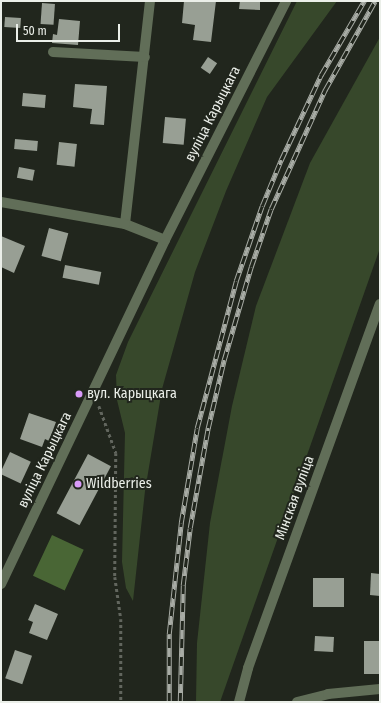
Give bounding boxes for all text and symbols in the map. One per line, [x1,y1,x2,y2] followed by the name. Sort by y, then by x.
[18,16,122,42] scale bar
[23,24,47,38] text: 50 m
[182,64,244,164] street label: вуліца Карыцкага
[87,386,177,402] place label: вул. Карыцкага
[74,389,84,399] marker: вул. Карыцкага
[15,409,75,511] street label: вуліца Карыцкага
[272,454,318,542] street label: Мінская вуліца
[86,476,152,492] place label: Wildberries
[73,479,83,489] marker: Wildberries

